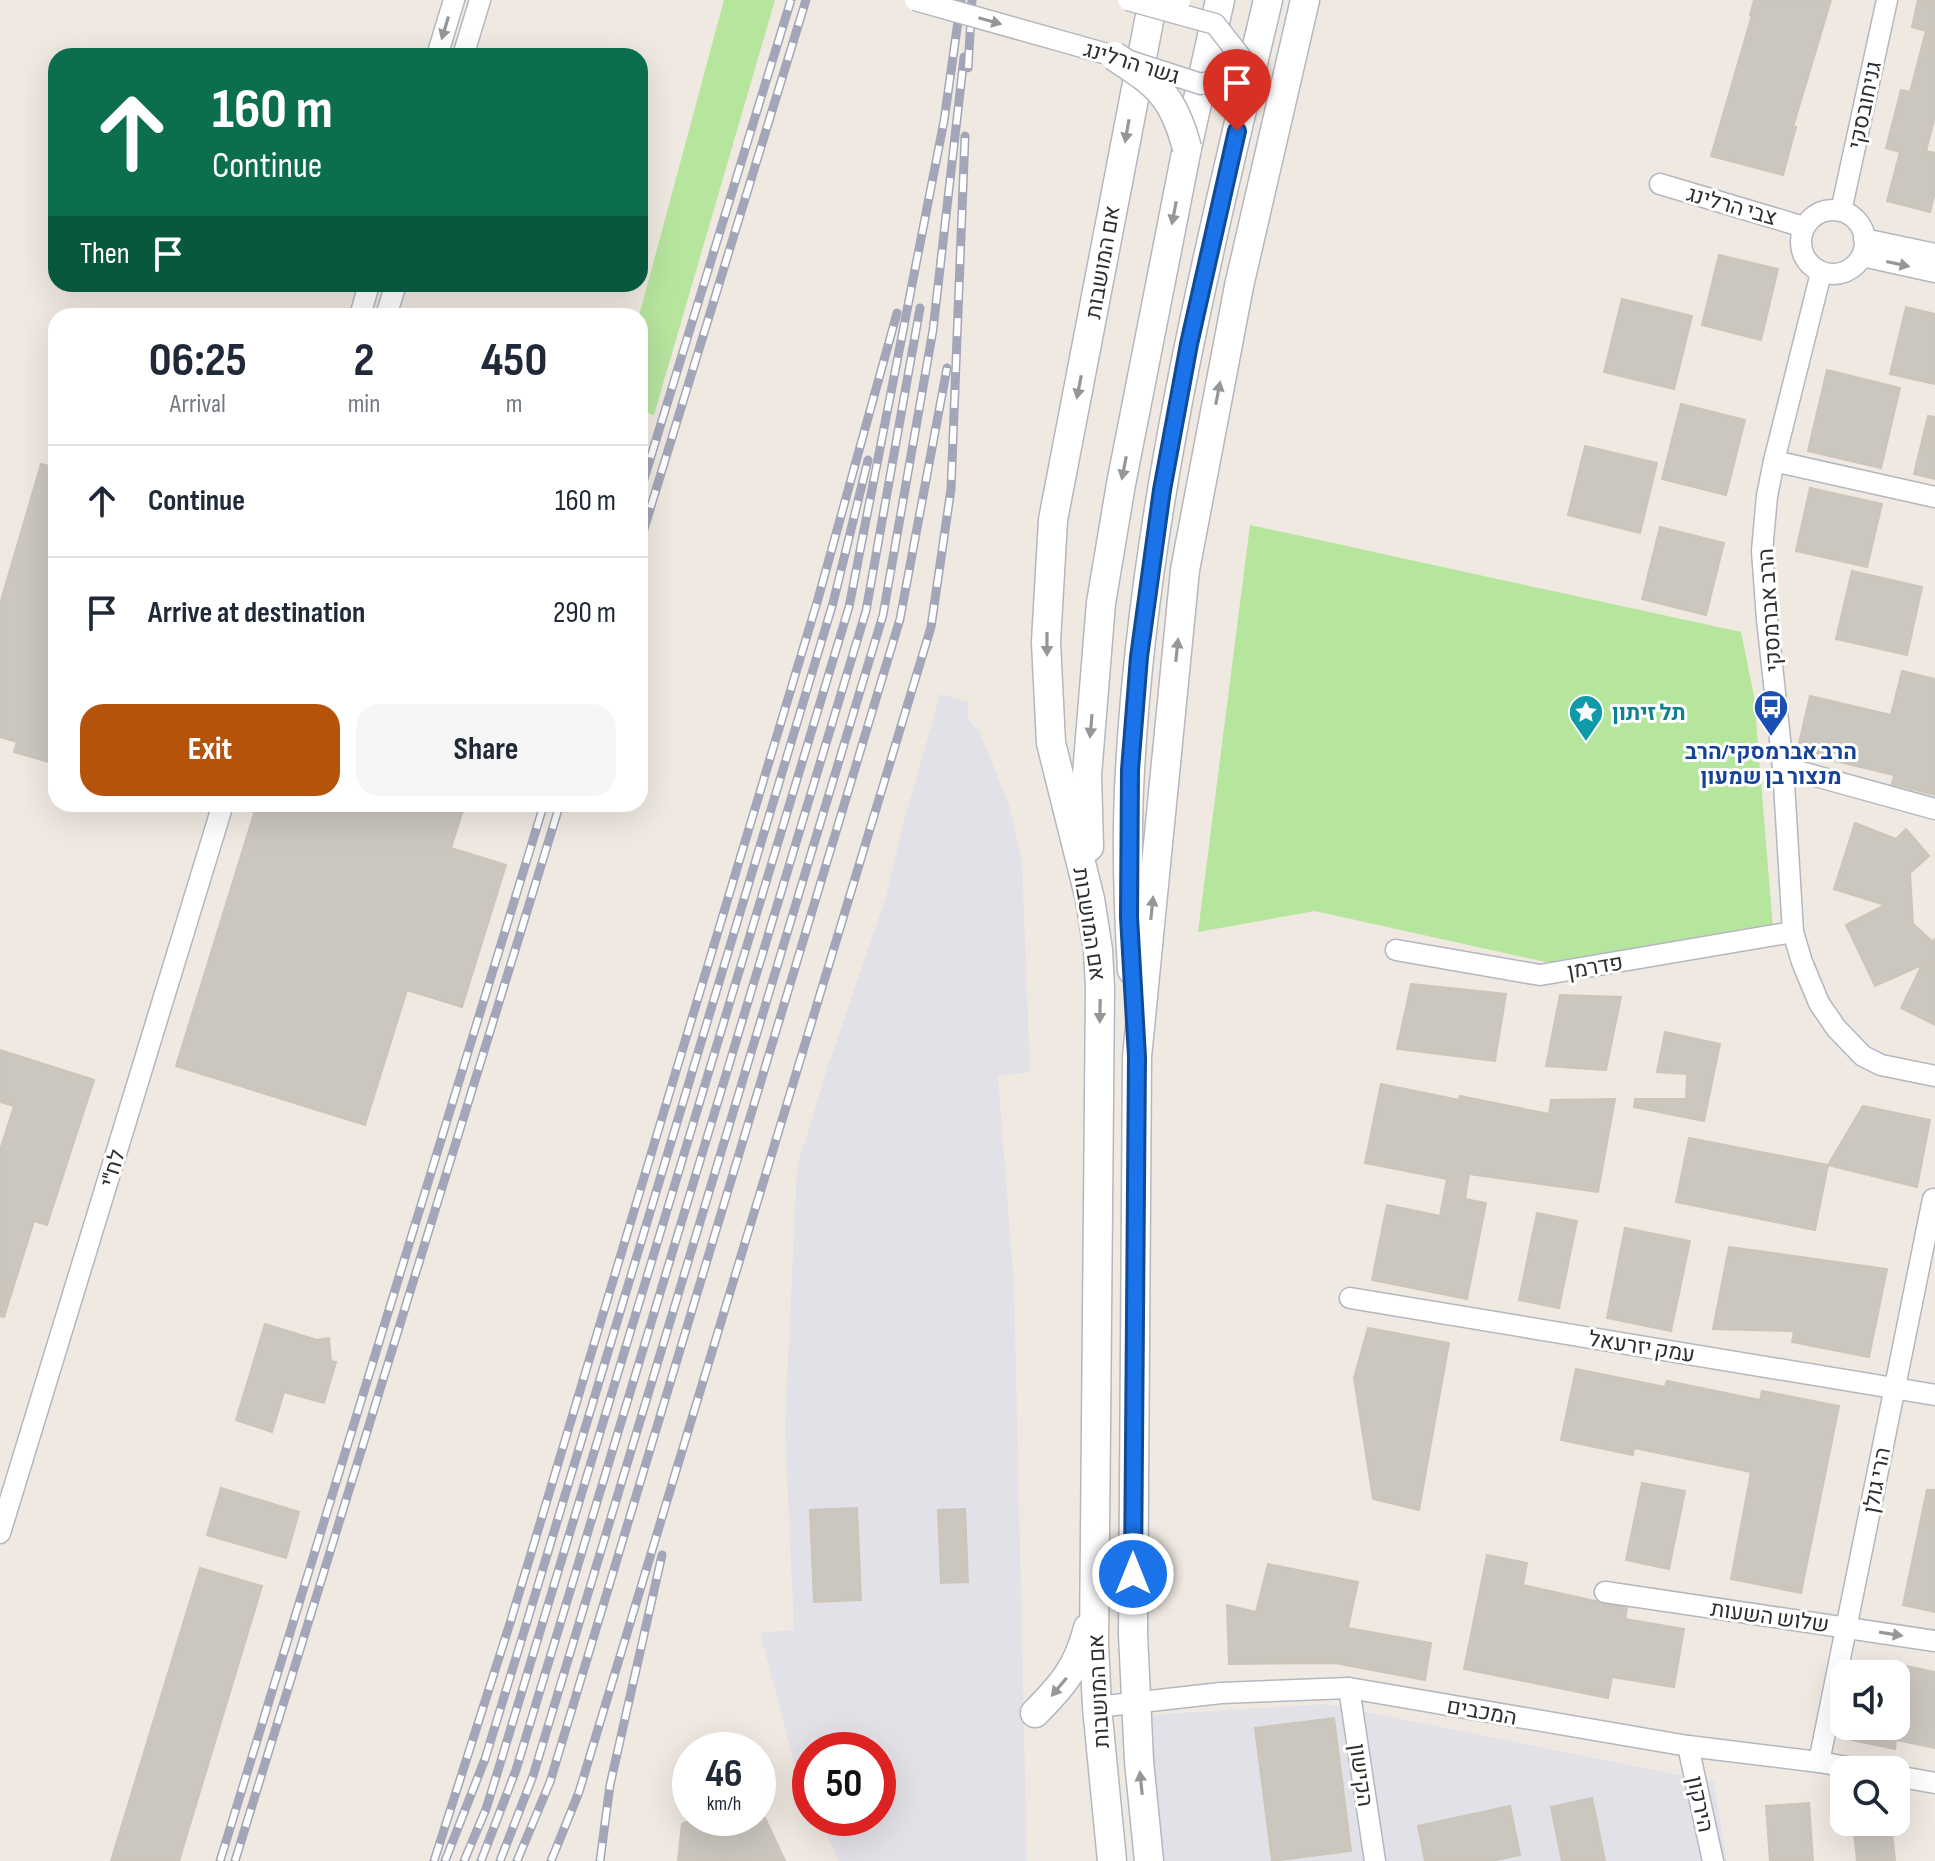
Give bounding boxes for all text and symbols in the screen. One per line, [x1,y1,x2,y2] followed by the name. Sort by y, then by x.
[438,16,451,40] one-way arrow
[978,16,1003,28] one-way arrow
[1081,36,1183,91] street label: גשר הרלינג
[1203,49,1271,131] pin
[1843,59,1888,152] street label: גניחובסקי
[1215,61,1259,105] icon: arrive
[212,77,333,144] text: 160 m
[80,80,184,184] icon: ahead
[1120,119,1132,144] one-way arrow
[212,145,322,188] text: Continue
[1684,181,1779,232] street label: צבי הרלינג
[1167,201,1180,226] one-way arrow
[1080,204,1127,321] street label: אם המושבות
[146,232,190,276] icon: arrive
[80,236,130,272] text: Then
[1886,258,1911,271] one-way arrow
[149,332,247,389] text: 06:25
[353,332,374,389] text: 2
[481,332,547,389] text: 450
[1072,375,1084,400] one-way arrow
[1213,380,1225,405] one-way arrow
[170,389,226,420] text: Arrival
[348,389,380,420] text: min
[506,389,522,420] text: m
[1117,456,1129,481] one-way arrow
[80,479,124,523] icon: ahead
[148,483,245,519] text: Continue
[555,483,616,519] text: 160 m
[1753,547,1788,672] street label: הרב אברמסקי
[80,591,124,635] icon: arrive
[148,595,365,631] text: Arrive at destination
[553,595,616,631] text: 290 m
[1041,632,1053,657] one-way arrow
[1171,637,1184,662] one-way arrow
[1752,688,1790,738] bus stop icon: הרב אברמסקי/הרב מנצור בן שמעון
[1567,693,1605,743] place icon: תל זיתון
[1612,700,1686,727] place label: תל זיתון
[80,704,340,796] button: Exit
[356,704,616,796] button: Share
[1084,714,1097,739] one-way arrow
[1685,739,1857,791] place label: הרב אברמסקי/הרב מנצור בן שמעון
[1066,866,1111,983] street label: אם המושבות
[1146,895,1159,920] one-way arrow
[1565,949,1625,986] street label: פדרמן
[1094,999,1106,1024] one-way arrow
[95,1146,132,1190] street label: לח"י
[1587,1326,1697,1369] street label: עמק יזרעאל
[1858,1445,1897,1516] street label: הרי גולן
[1091,1532,1175,1616] position arrow
[1709,1596,1831,1639] street label: שלוש השעות
[1878,1628,1903,1641] one-way arrow
[1083,1633,1116,1749] street label: אם המושבות
[1830,1660,1910,1836] map controls
[1830,1660,1910,1740] button: sound
[1051,1677,1068,1697] one-way arrow
[1444,1693,1519,1732] street label: המכבים
[792,1732,896,1836] speed limit sign: 50
[1343,1742,1378,1809] street label: הקישון
[705,1750,743,1798] text: 46
[1830,1756,1910,1836] button: search
[1135,1770,1148,1795] one-way arrow
[1680,1774,1719,1835] street label: הירקון
[707,1792,741,1816] text: km/h

